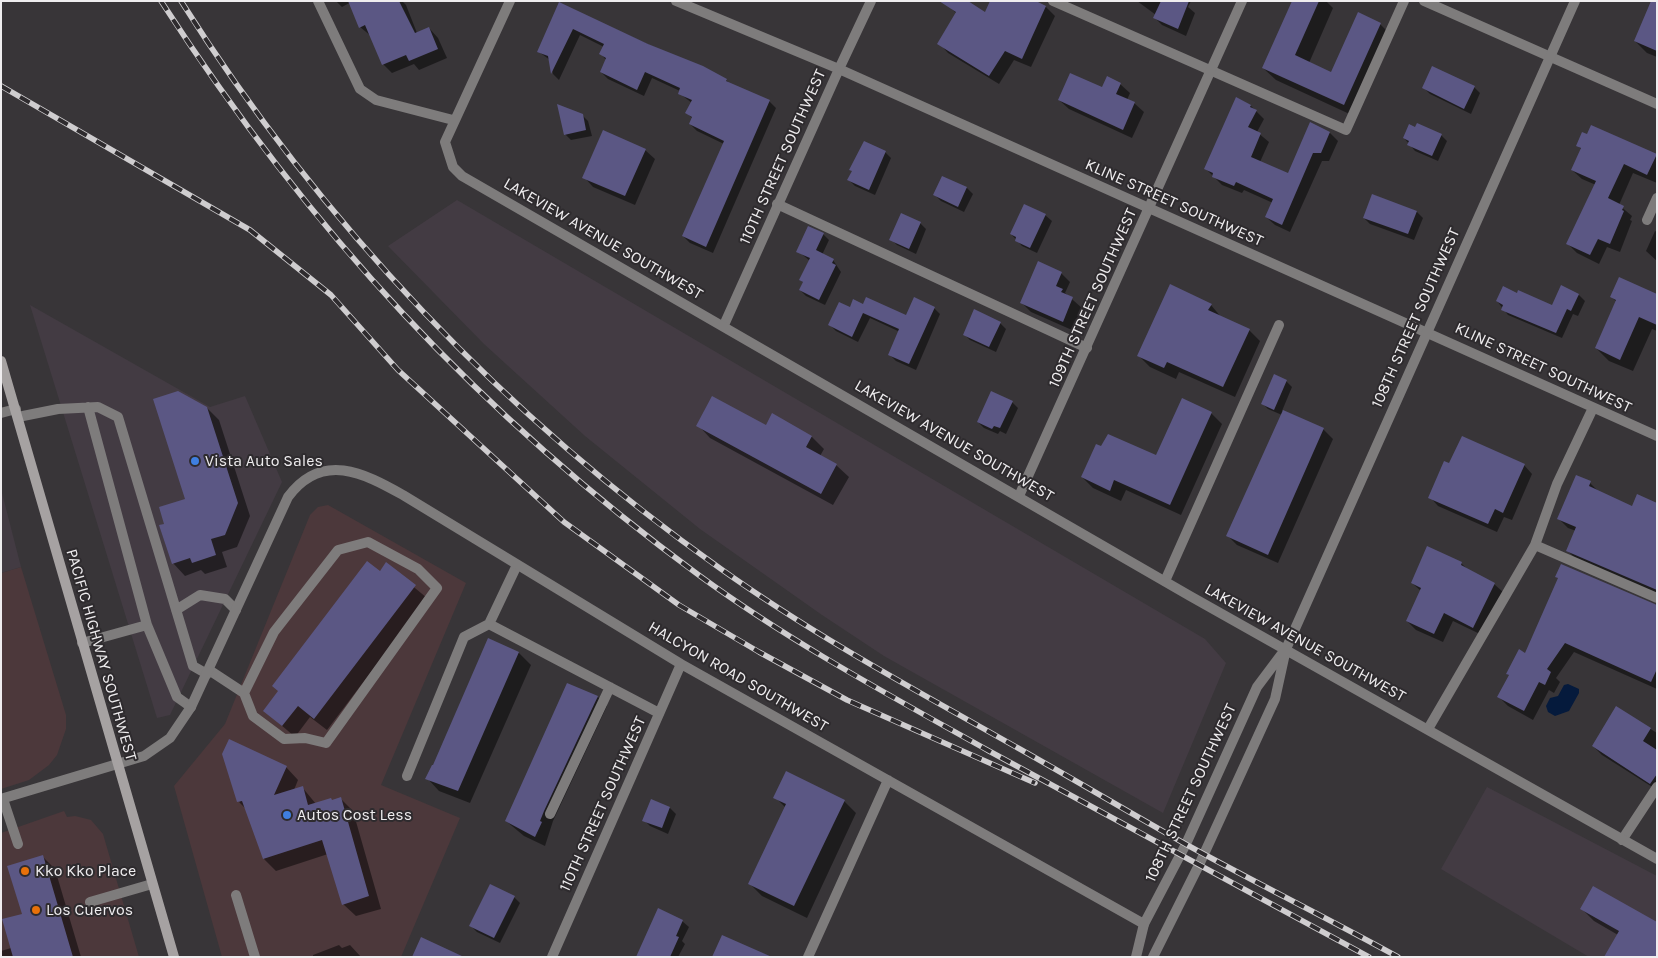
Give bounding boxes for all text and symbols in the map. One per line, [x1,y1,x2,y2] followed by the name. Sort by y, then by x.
[736,66,830,248] street label: 110TH STREET SOUTHWEST
[1082,155,1266,251] street label: KLINE STREET SOUTHWEST
[500,174,706,304] street label: LAKEVIEW AVENUE SOUTHWEST
[1045,205,1141,391] street label: 109TH STREET SOUTHWEST
[1368,225,1464,411] street label: 108TH STREET SOUTHWEST
[1452,319,1634,417] street label: KLINE STREET SOUTHWEST
[851,376,1057,506] street label: LAKEVIEW AVENUE SOUTHWEST
[205,451,323,471] place label: Vista Auto Sales
[189,455,201,467] marker: Vista Auto Sales
[62,547,140,763] street label: PACIFIC HIGHWAY SOUTHWEST
[1201,580,1409,706] street label: LAKEVIEW AVENUE SOUTHWEST
[645,618,831,736] street label: HALCYON ROAD SOUTHWEST
[1141,701,1241,885] street label: 108TH STREET SOUTHWEST
[556,713,650,895] street label: 110TH STREET SOUTHWEST
[297,805,412,825] place label: Autos Cost Less
[281,809,293,821] marker: Autos Cost Less
[35,861,136,881] place label: Kko Kko Place
[19,865,31,877] marker: Kko Kko Place
[46,900,133,920] place label: Los Cuervos
[30,904,42,916] marker: Los Cuervos

